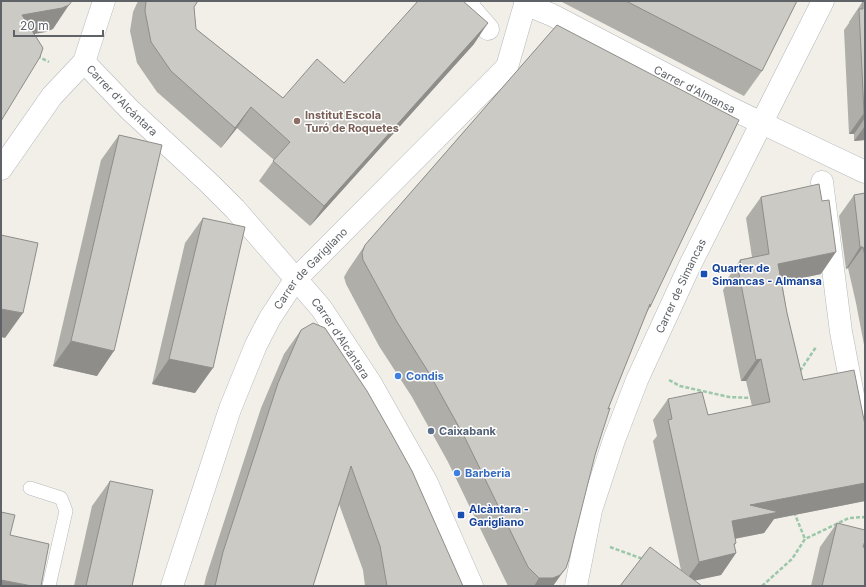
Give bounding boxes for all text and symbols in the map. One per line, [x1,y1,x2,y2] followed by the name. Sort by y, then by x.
[14,12,103,38] scale bar
[20,18,49,33] text: 20 m
[83,62,160,139] street label: Carrer d'Alcántara
[651,62,738,116] street label: Carrer d'Almansa
[305,108,399,135] place label: Institut Escola Turó de Roquetes
[292,116,302,126] marker: Institut Escola Turó de Roquetes
[271,224,351,312] street label: Carrer de Garigliano
[652,236,709,336] street label: Carrer de Simancas
[712,261,822,288] place label: Quarter de Simancas - Almansa
[699,269,709,279] marker: Quarter de Simancas - Almansa
[308,295,373,381] street label: Carrer d'Alcántara
[406,369,444,383] place label: Condis
[393,371,403,381] marker: Condis
[439,424,497,438] place label: Caixabank
[426,426,436,436] marker: Caixabank
[465,466,511,480] place label: Barberia
[452,468,462,478] marker: Barberia
[469,502,529,529] place label: Alcàntara - Garigliano
[456,510,466,520] marker: Alcàntara - Garigliano

